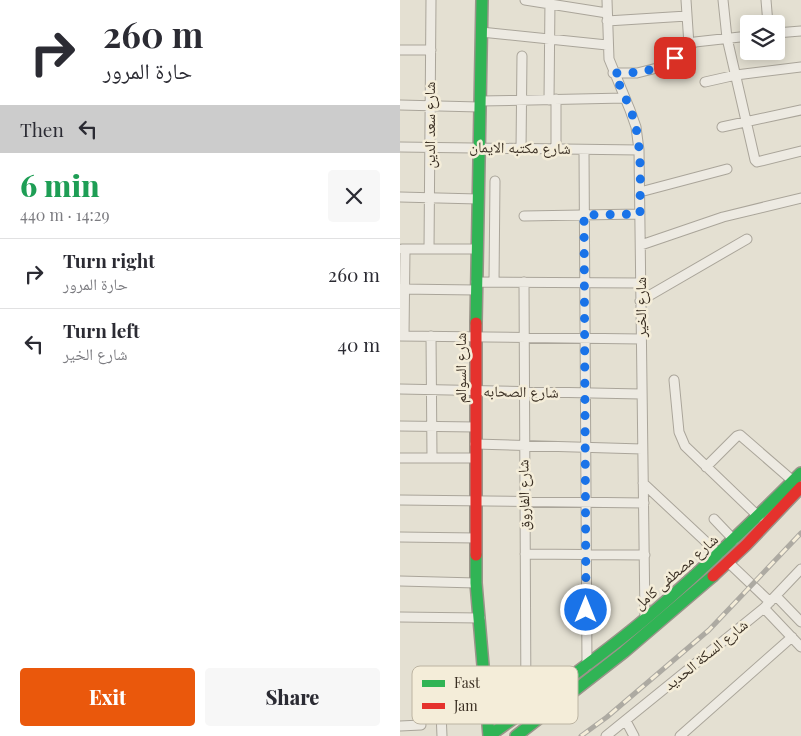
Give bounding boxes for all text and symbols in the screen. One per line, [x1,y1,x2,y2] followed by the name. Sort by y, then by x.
[103,10,203,57] text: 260 m
[740,15,785,60] map controls
[740,15,785,60] button: layers
[20,20,85,85] icon: right
[654,37,696,79] pin
[661,44,689,72] icon: arrive
[103,55,192,85] text: حارة المرور
[419,81,440,168] street label: شارع سعد الدين
[74,115,102,143] icon: left
[20,116,64,142] text: Then
[469,136,571,159] street label: شارع مكتبه الايمان
[20,165,100,205] text: 6 min
[328,170,380,222] button: close
[20,204,110,225] text: 440 m · 14:29
[63,247,155,273] text: Turn right
[20,260,48,288] icon: right
[328,261,380,287] text: 260 m
[63,273,128,294] text: حارة المرور
[630,277,651,338] street label: شارع الخير
[63,317,140,343] text: Turn left
[20,330,48,358] icon: left
[338,331,380,357] text: 40 m
[450,333,471,403] street label: شارع السوالم
[63,343,127,364] text: شارع الخير
[483,380,559,403] street label: شارع الصحابه
[512,459,535,531] street label: شارع الفاروق
[629,529,723,614] street label: شارع مصطفى كامل
[559,583,611,635] position arrow
[659,614,752,695] street label: شارع السكة الحديد
[412,666,578,724] legend
[20,668,195,726] button: Exit
[205,668,380,726] button: Share
[454,673,481,692] text: Fast
[453,696,478,715] text: Jam

